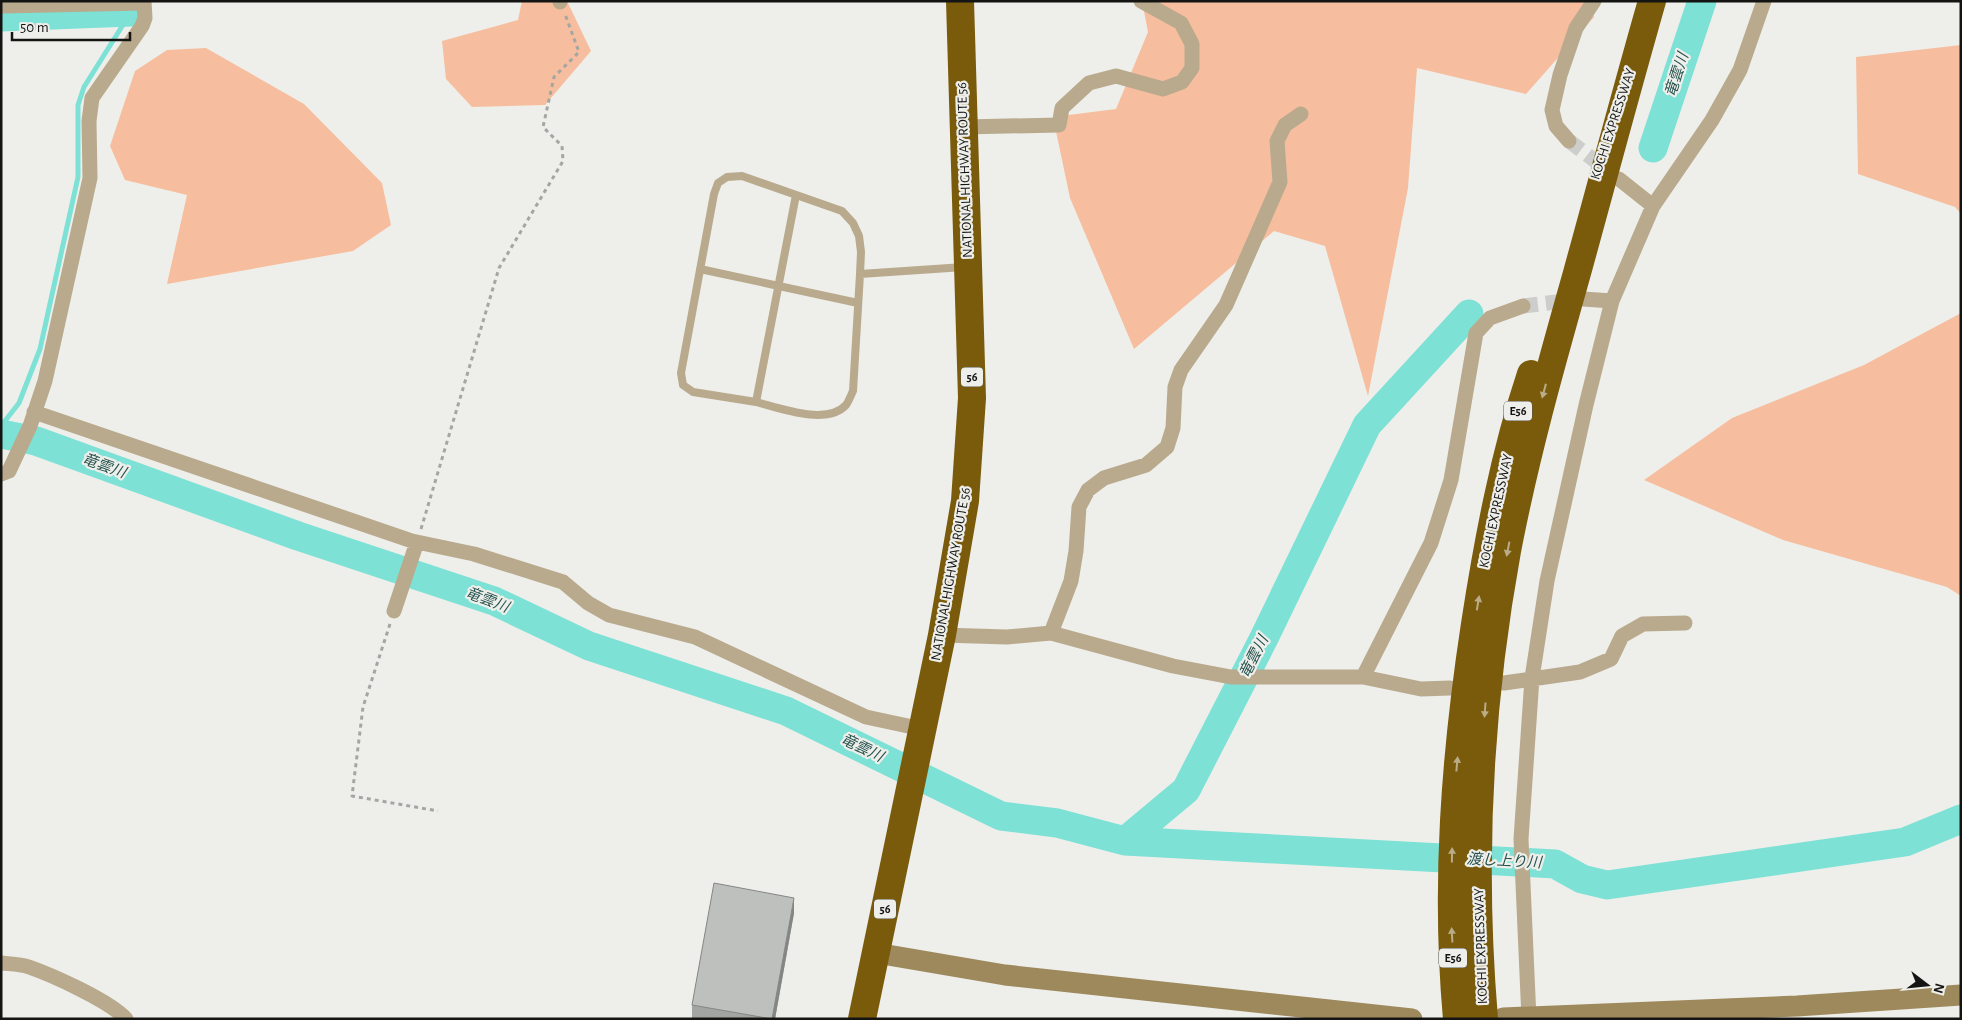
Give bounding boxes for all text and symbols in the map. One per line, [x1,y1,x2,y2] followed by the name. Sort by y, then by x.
[12,10,130,42] scale bar
[20,20,49,35] text: 50 m
[1662,49,1692,99] water label: 竜雲川
[1588,66,1638,181] street label: KOCHI EXPRESSWAY
[955,82,975,258] street label: NATIONAL HIGHWAY ROUTE 56
[961,368,983,387] road number: 56
[1540,383,1548,398] one-way arrow
[1504,402,1532,421] road number: E56
[80,450,130,481] water label: 竜雲川
[1477,452,1515,569] street label: KOCHI EXPRESSWAY
[929,486,973,662] street label: NATIONAL HIGHWAY ROUTE 56
[1504,542,1512,557] one-way arrow
[463,584,513,616] water label: 竜雲川
[1475,595,1483,611] one-way arrow
[1236,631,1272,680] water label: 竜雲川
[1481,702,1489,718] one-way arrow
[838,730,888,765] water label: 竜雲川
[1454,756,1462,772] one-way arrow
[1448,846,1456,862] one-way arrow
[1466,851,1544,871] water label: 渡し上り川
[1472,887,1490,1004] street label: KOCHI EXPRESSWAY
[874,900,896,919] road number: 56
[1448,927,1456,943] one-way arrow
[1439,948,1467,968] road number: E56
[1902,960,1952,1010] north arrow
[1930,982,1947,995] text: N

